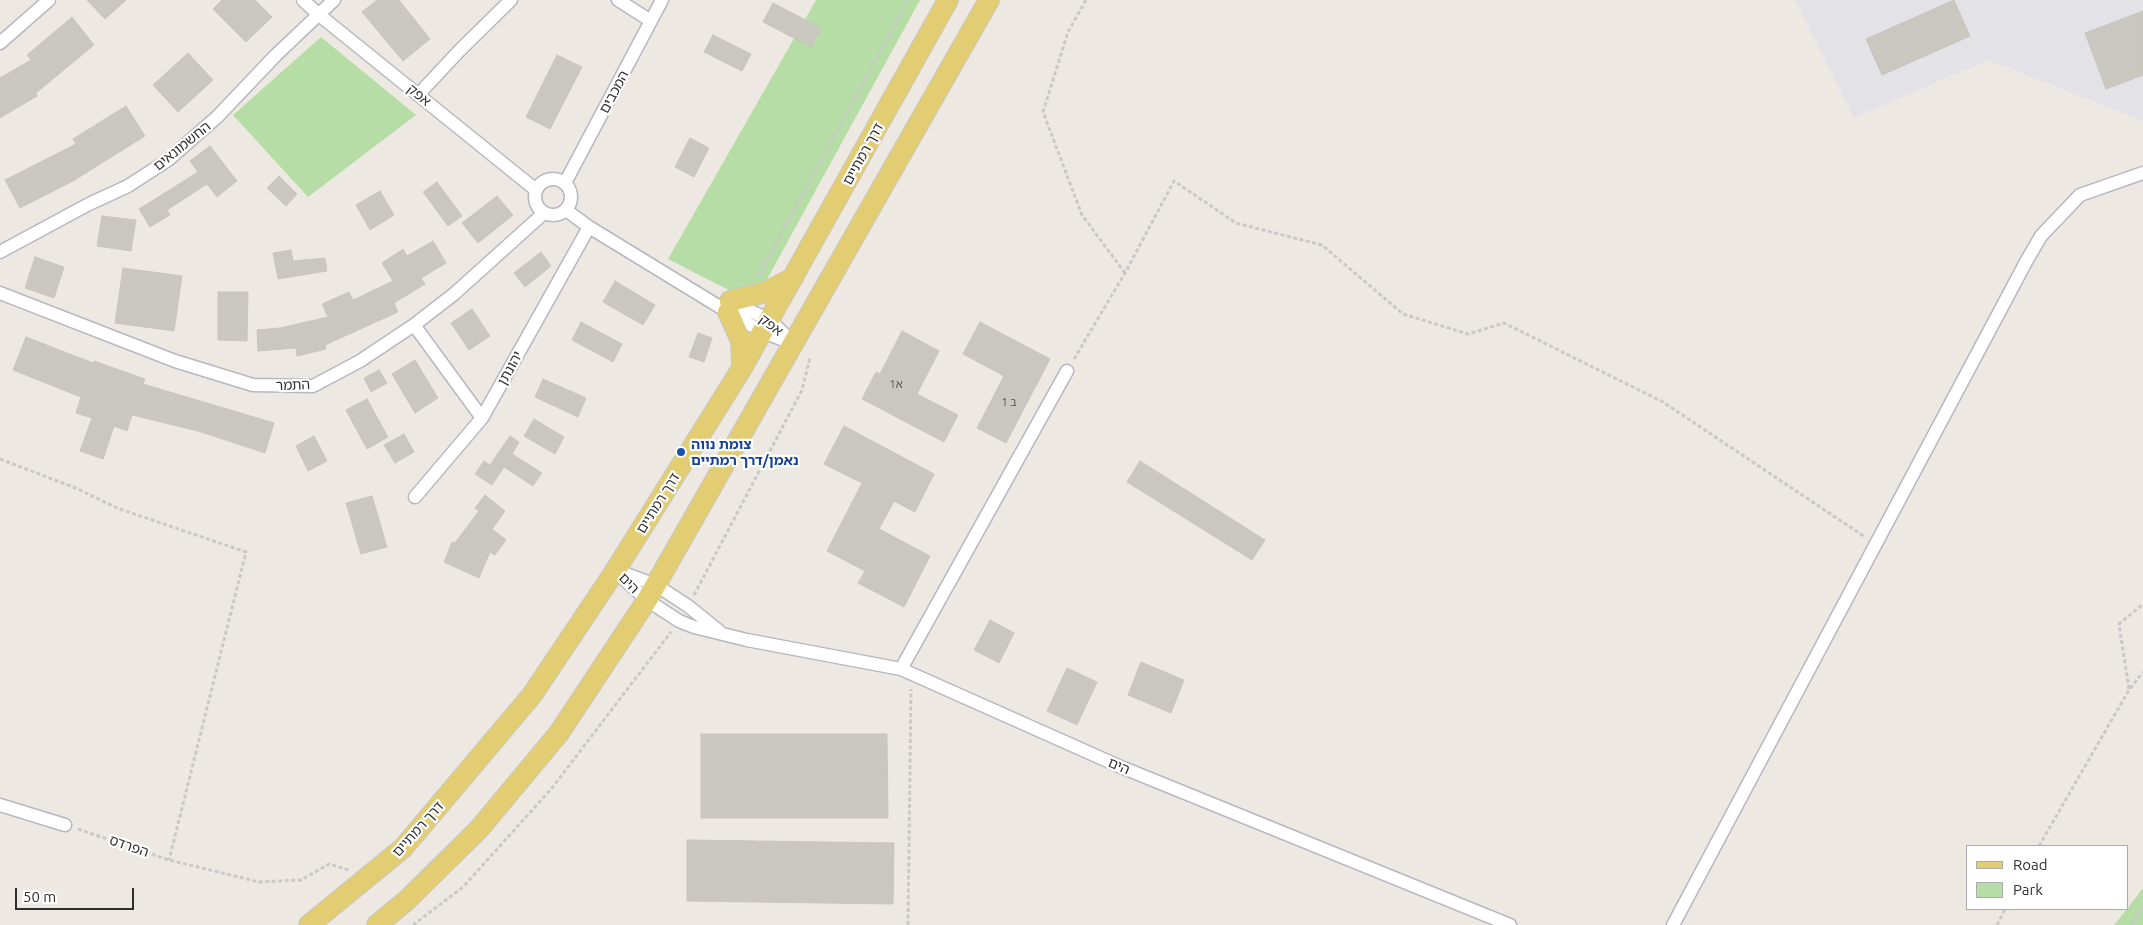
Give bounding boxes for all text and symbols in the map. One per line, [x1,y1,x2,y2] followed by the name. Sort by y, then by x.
[596,68,632,116] street label: המכבים
[404,80,434,110] street label: אפק
[150,118,214,174] street label: החשמונאים
[839,120,887,188] street label: דרך רמתיים
[756,311,786,339] street label: אפק
[494,348,526,388] street label: יהונתן
[275,376,311,394] street label: התמר
[889,377,903,391] house number: 1א
[1001,395,1017,409] house number: 1 ב
[691,436,799,468] place label: צומת נווה נאמן/דרך רמתיים
[675,446,687,458] marker: צומת נווה נאמן/דרך רמתיים
[633,470,683,536] street label: דרך רמתיים
[615,569,643,597] street label: הים
[1106,754,1132,778] street label: הים
[389,798,447,860] street label: דרך רמתיים
[107,831,151,861] street label: הפרדס
[1966,845,2128,910] legend
[2013,856,2048,873] text: Road
[18,878,136,910] scale bar
[2013,881,2043,898] text: Park
[23,888,56,905] text: 50 m

